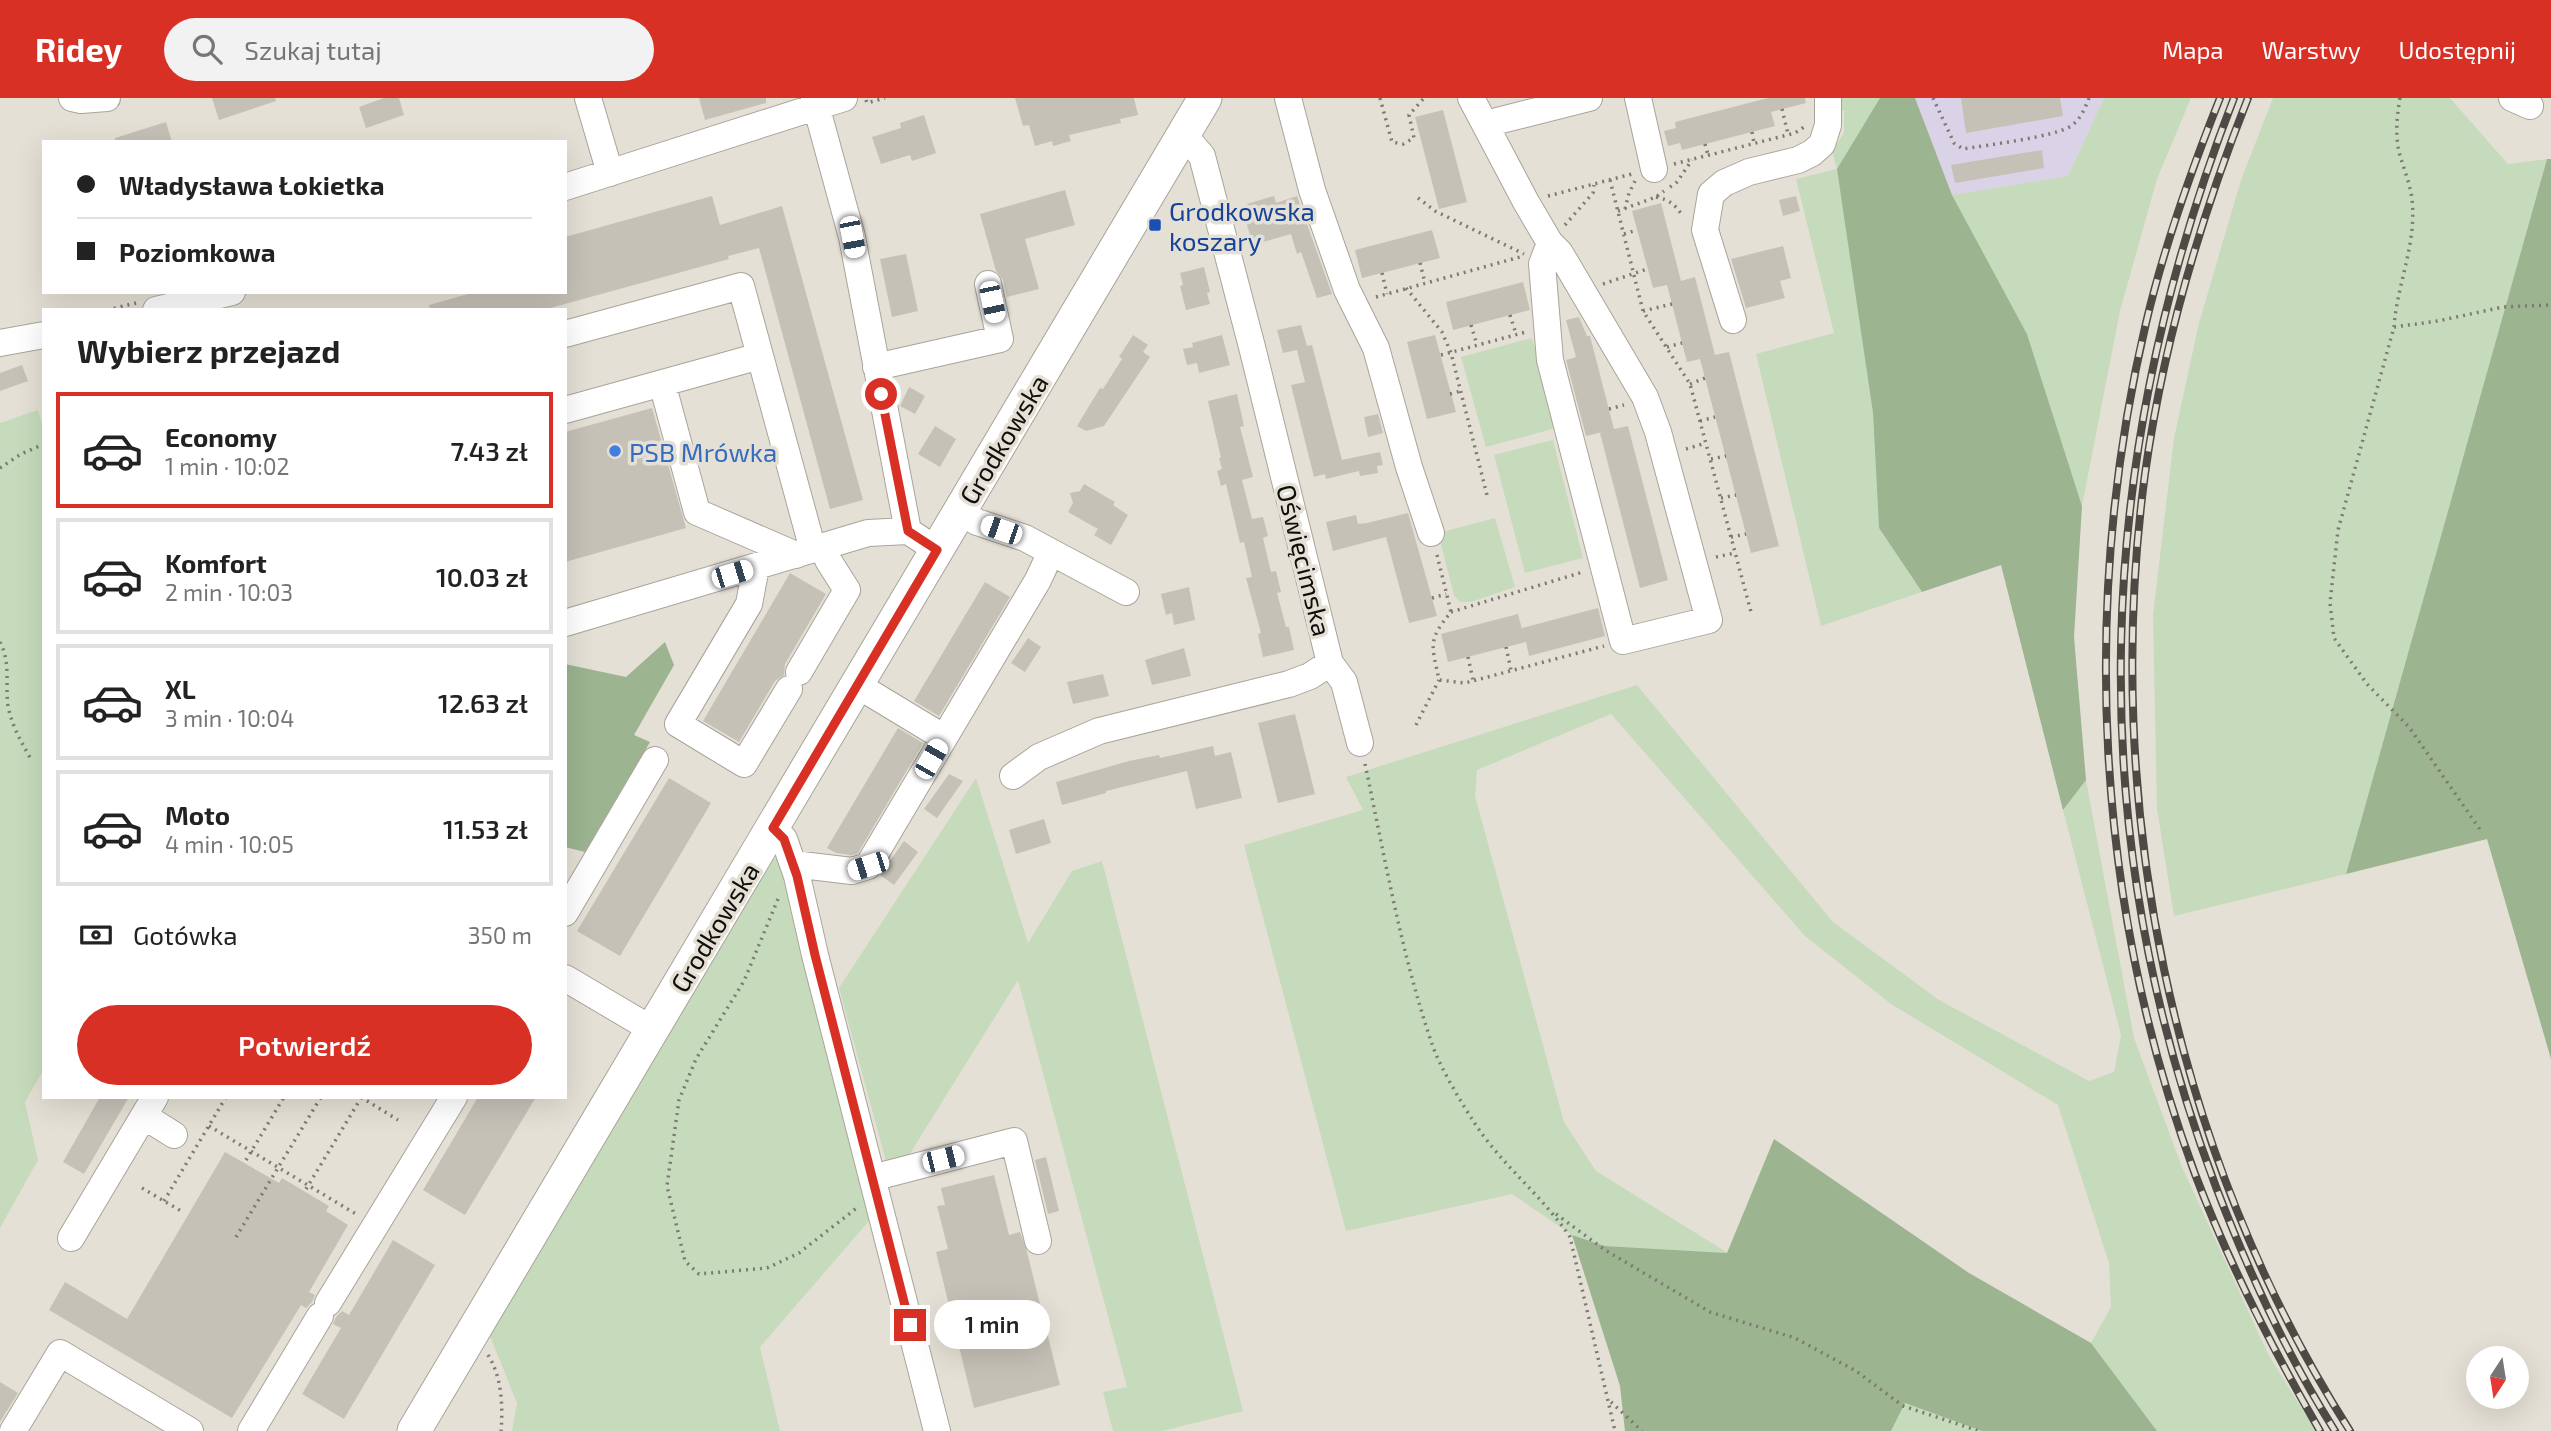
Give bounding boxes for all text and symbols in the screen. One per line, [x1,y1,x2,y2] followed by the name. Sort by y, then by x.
[164,18,654,81] search box
[35,29,122,69] text: Ridey
[188,30,226,68] icon: search
[244,34,382,65] text: Szukaj tutaj
[2162,35,2224,64] text: Mapa
[2262,35,2361,64] text: Warstwy
[2399,35,2516,64] text: Udostępnij
[119,169,385,200] text: Władysława Łokietka
[1169,195,1315,256] place label: Grodkowska koszary
[838,214,867,260] car
[1147,217,1163,233] marker: Grodkowska koszary
[119,236,275,267] text: Poziomkowa
[978,279,1007,325] car
[77,331,340,369] text: Wybierz przejazd
[952,369,1054,509] street label: Grodkowska
[865,378,897,410] route start
[81,419,144,482] icon: car
[165,421,277,452] text: Economy
[450,435,528,466] text: 7.43 zł
[629,436,777,467] place label: PSB Mrówka
[607,443,623,459] marker: PSB Mrówka
[165,452,289,480] text: 1 min · 10:02
[1271,481,1339,639] street label: Oświęcimska
[978,513,1025,547] car
[81,545,144,608] icon: car
[165,547,267,578] text: Komfort
[709,558,756,590] car
[436,561,528,592] text: 10.03 zł
[165,578,293,606] text: 2 min · 10:03
[81,671,144,734] icon: car
[165,673,196,704] text: XL
[438,687,528,718] text: 12.63 zł
[165,704,294,732] text: 3 min · 10:04
[912,736,951,782] car
[81,797,144,860] icon: car
[165,799,230,830] text: Moto
[443,813,528,844] text: 11.53 zł
[165,830,294,858] text: 4 min · 10:05
[845,850,892,882] car
[663,857,765,997] street label: Grodkowska
[77,916,115,954] icon: cash
[133,919,238,950] text: Gotówka
[468,921,532,949] text: 350 m
[77,1005,532,1085] button: Potwierdź
[921,1144,966,1174] car
[934,1300,1050,1350] callout: 1 min
[894,1309,926,1341] route end
[965,1310,1019,1338] text: 1 min
[2466,1346,2529,1409] north arrow
[2466,1346,2529,1409] map controls

